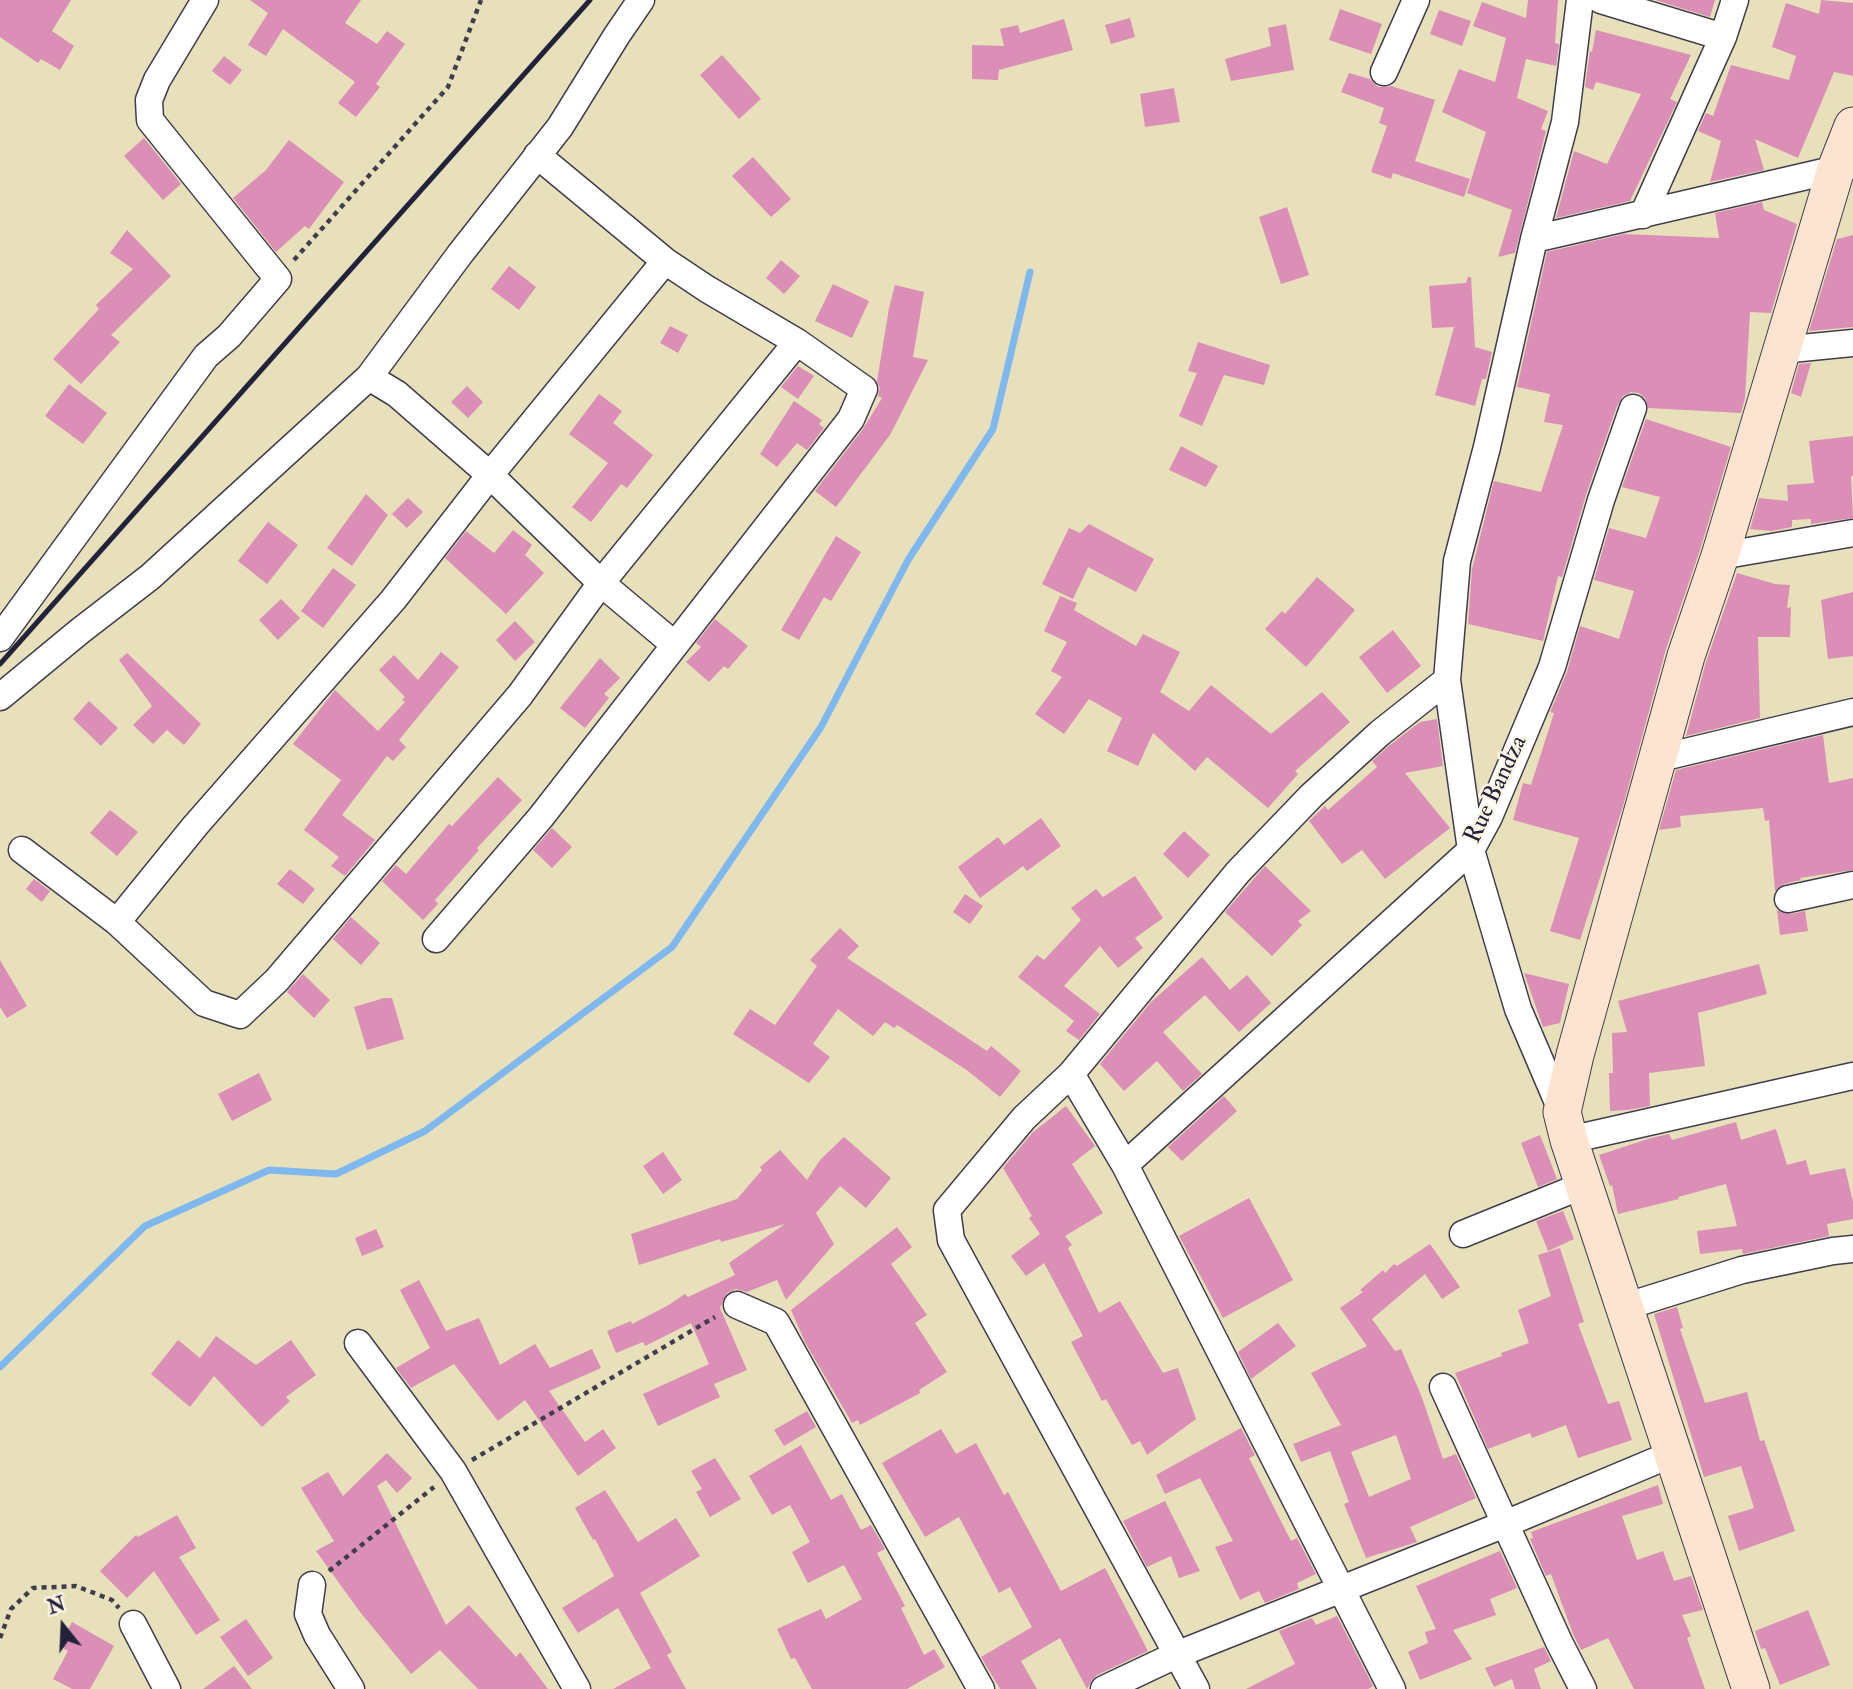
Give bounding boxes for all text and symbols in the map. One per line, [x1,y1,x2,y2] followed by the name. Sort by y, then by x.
[1460,732,1534,848] street label: Rue Bandza
[28,1591,98,1661] north arrow
[45,1592,68,1620] text: N

